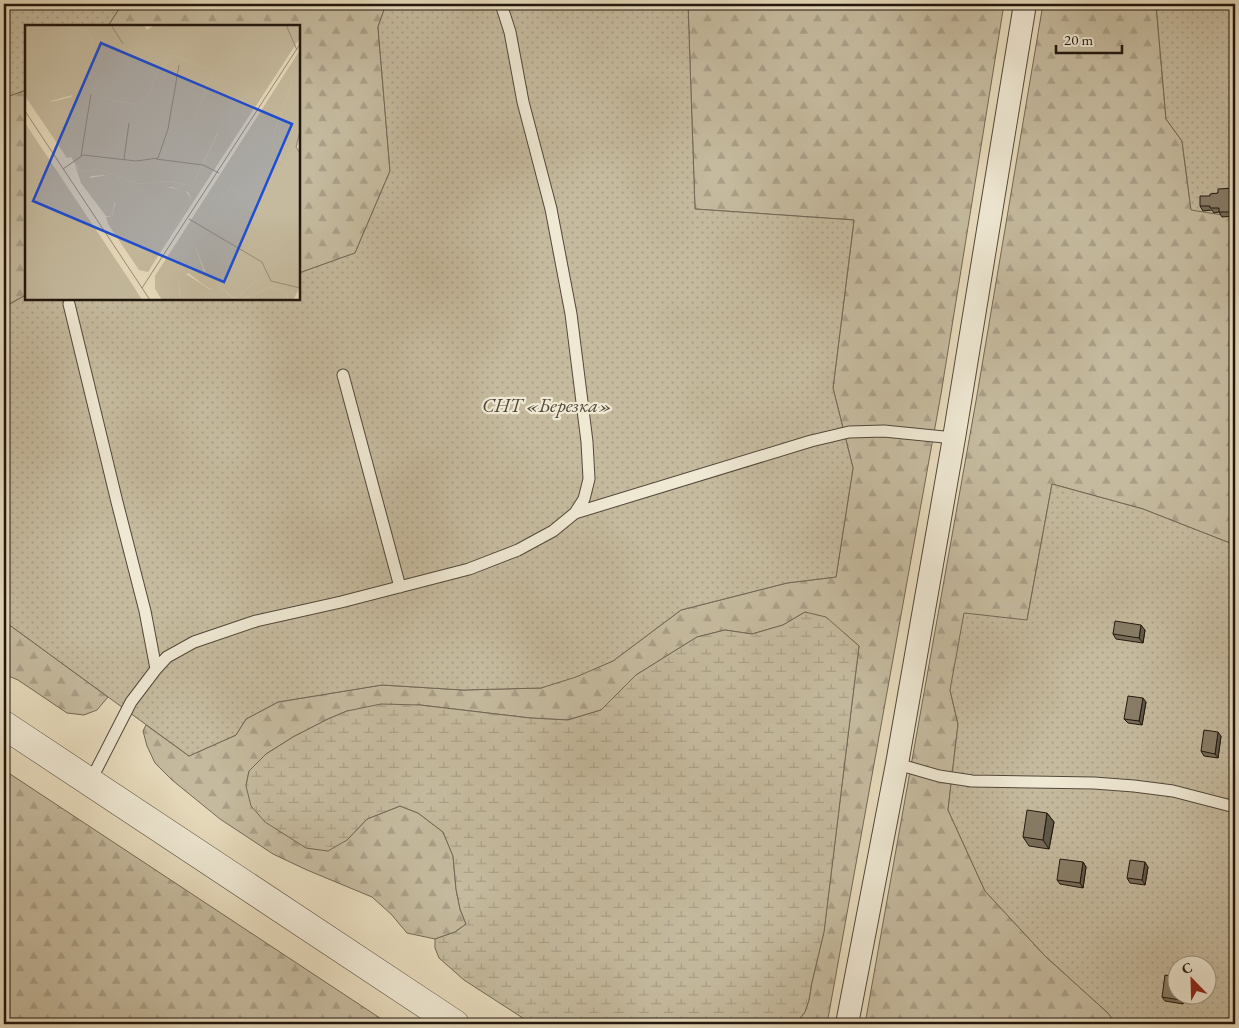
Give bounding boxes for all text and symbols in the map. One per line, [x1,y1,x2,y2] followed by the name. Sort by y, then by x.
[1056,22,1123,54] scale bar
[25,25,300,300] inset map
[1064,30,1093,49] text: 20 m
[482,392,612,418] park label: СНТ «Березка»
[1166,956,1216,1006] north arrow
[1179,958,1195,978] text: С

